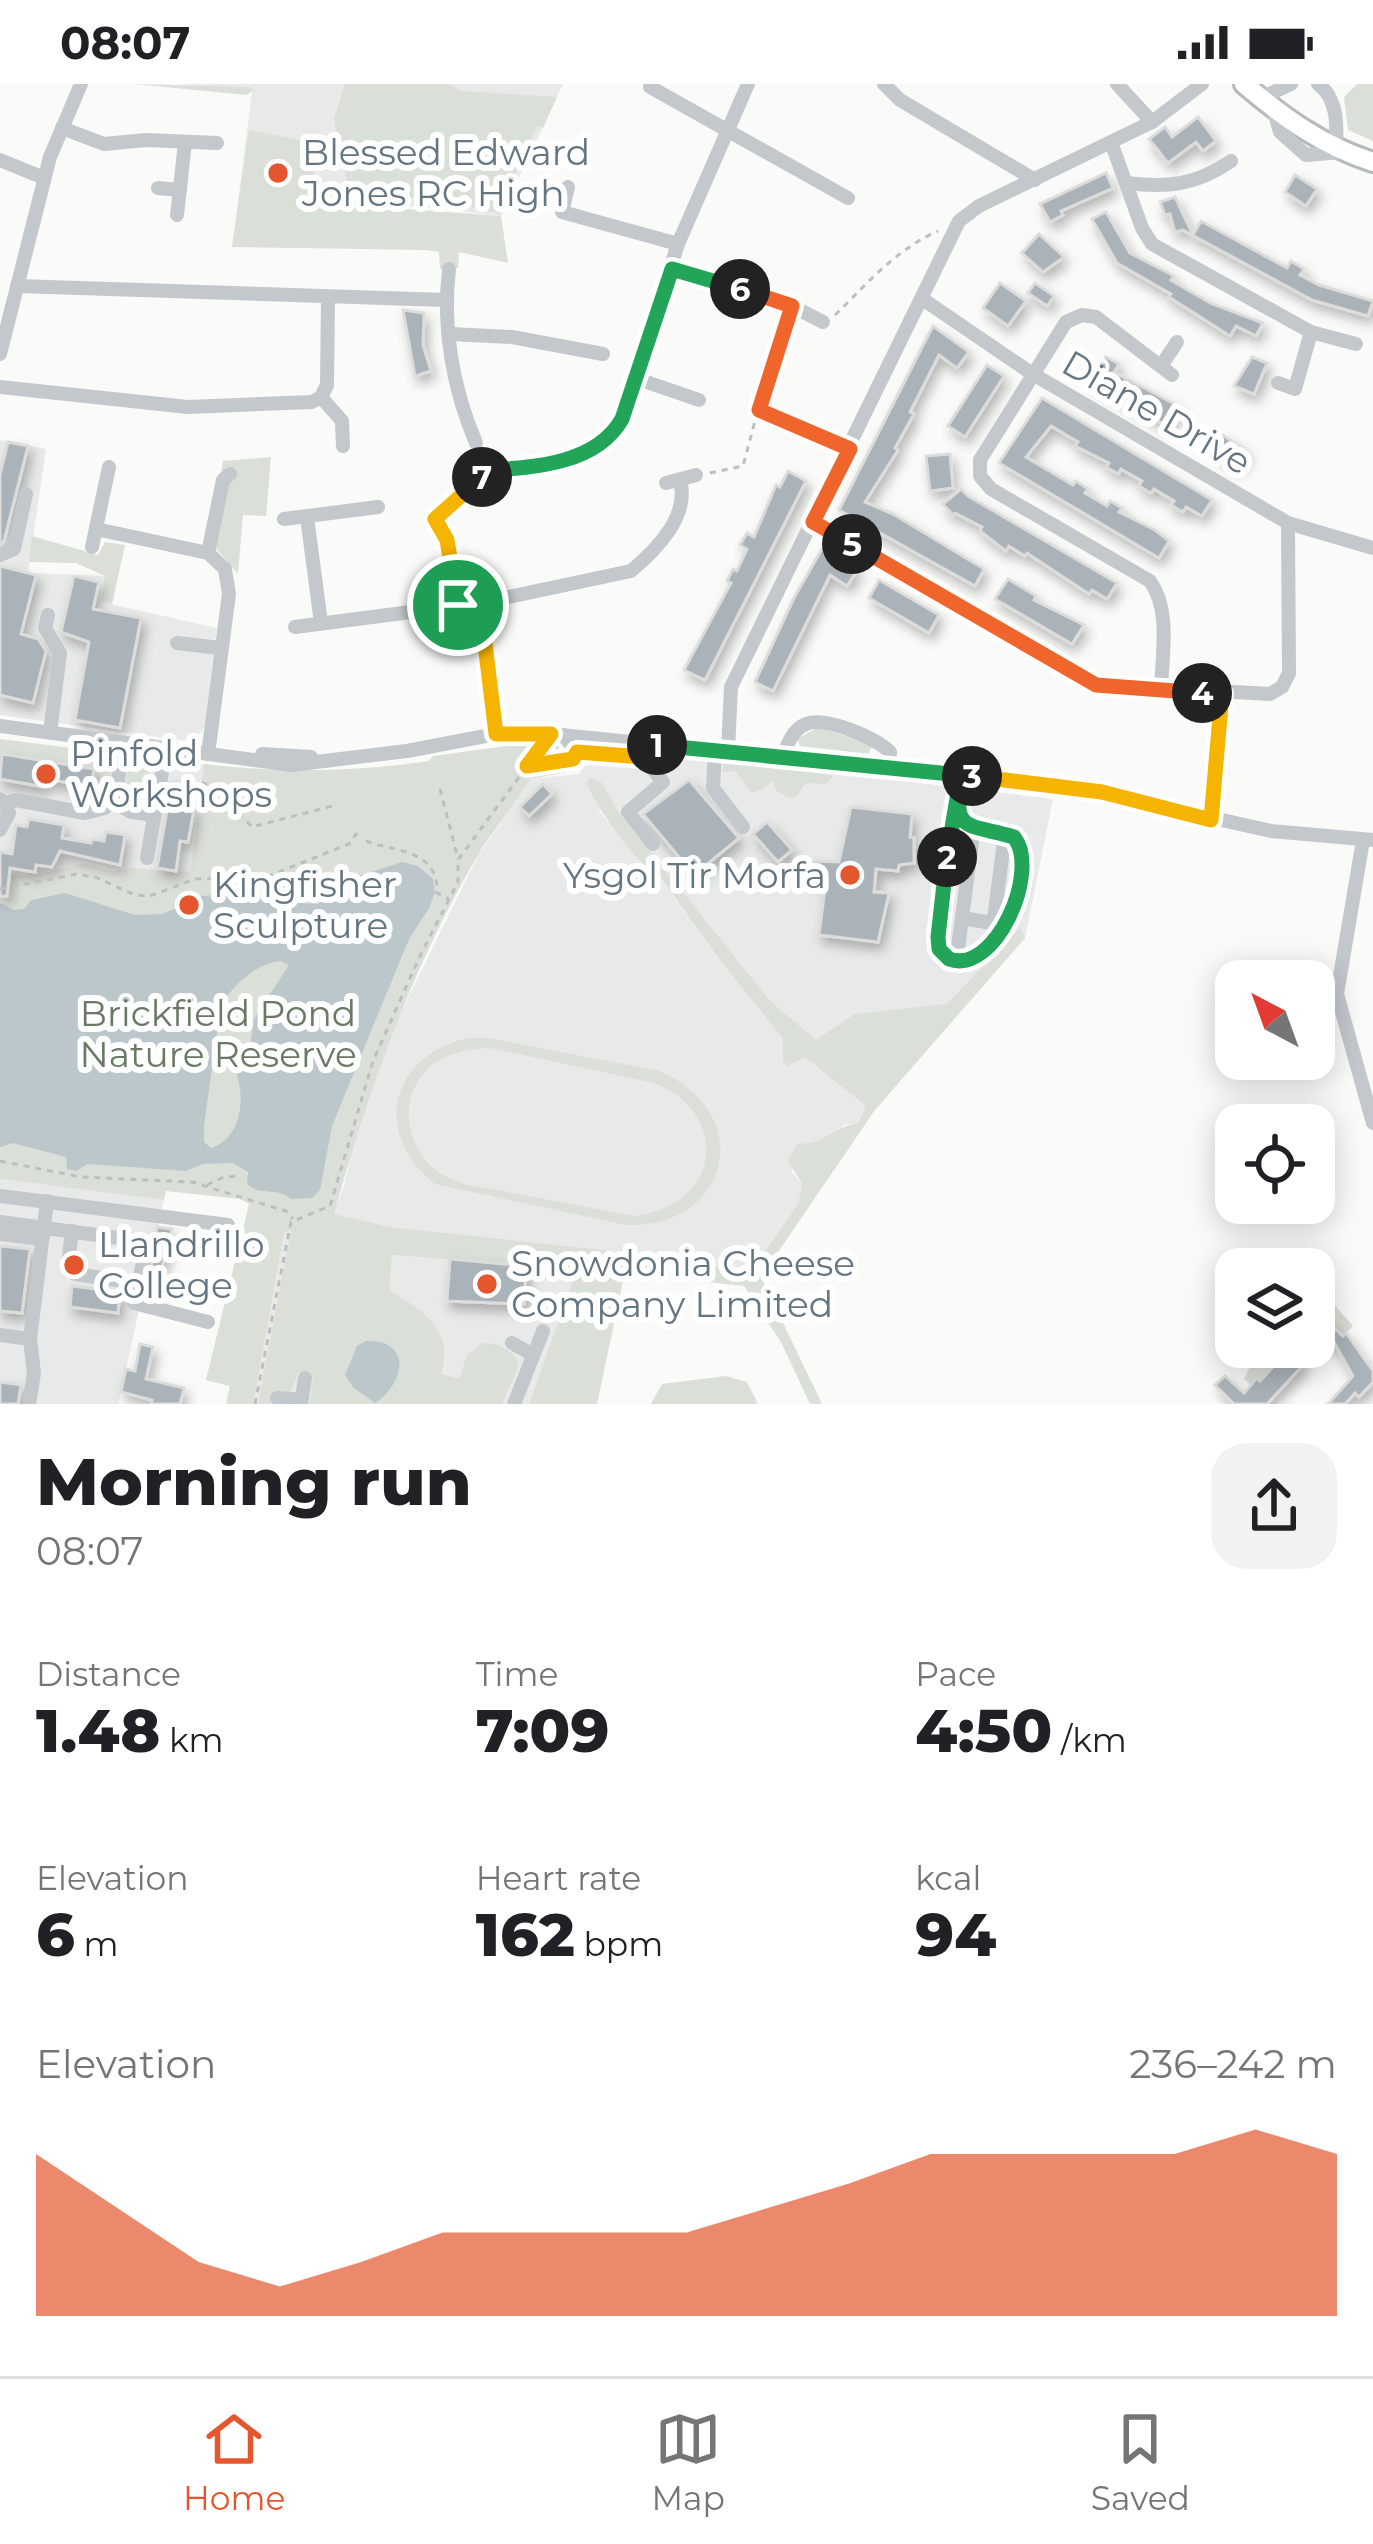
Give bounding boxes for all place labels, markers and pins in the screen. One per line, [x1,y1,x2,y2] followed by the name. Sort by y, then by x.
[301,130,590,215] place label: Blessed Edward Jones RC High
[265,160,291,186] marker: Blessed Edward Jones RC High
[710,259,770,319] pin: 6
[452,447,512,507] pin: 7
[822,514,882,574] pin: 5
[407,554,509,656] pin
[1172,663,1232,723] pin: 4
[627,715,687,775] pin: 1
[70,731,272,816] place label: Pinfold Workshops
[942,746,1002,806] pin: 3
[33,761,59,787] marker: Pinfold Workshops
[917,827,977,887] pin: 2
[563,853,826,897] place label: Ysgol Tir Morfa
[213,862,397,947] place label: Kingfisher Sculpture
[837,862,863,888] marker: Ysgol Tir Morfa
[176,892,202,918] marker: Kingfisher Sculpture
[98,1222,265,1307] place label: Llandrillo College
[511,1241,855,1326] place label: Snowdonia Cheese Company Limited
[61,1252,87,1278] marker: Llandrillo College
[474,1271,500,1297] marker: Snowdonia Cheese Company Limited

